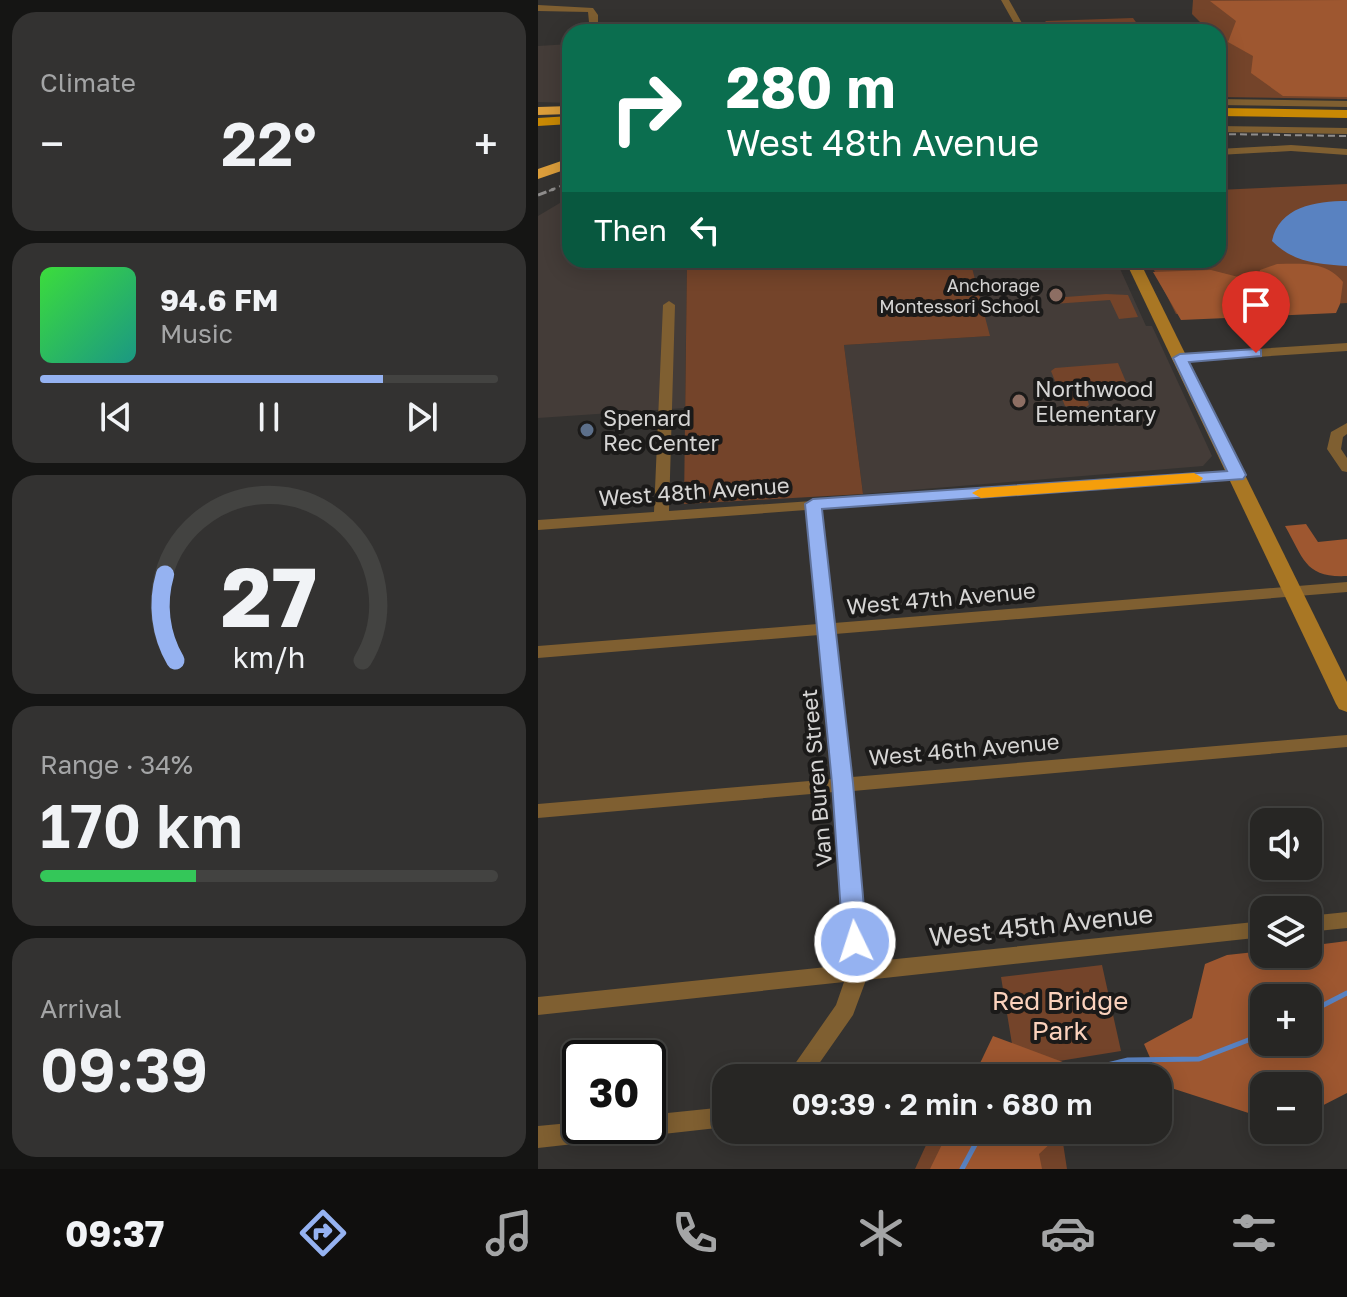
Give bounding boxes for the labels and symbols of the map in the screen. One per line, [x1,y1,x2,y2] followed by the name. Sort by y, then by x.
[1222,271,1290,353] pin
[879,274,1040,317] place label: Anchorage Montessori School
[1047,286,1065,304] marker: Anchorage Montessori School
[1035,375,1156,427] place label: Northwood Elementary
[1010,392,1028,410] marker: Northwood Elementary
[603,404,720,456] place label: Spenard Rec Center
[578,421,596,439] marker: Spenard Rec Center
[598,471,790,511] street label: West 48th Avenue
[845,576,1037,620] street label: West 47th Avenue
[795,688,837,868] street label: Van Buren Street
[868,727,1060,771] street label: West 46th Avenue
[927,898,1155,952] street label: West 45th Avenue
[813,900,897,984] position arrow
[992,985,1128,1046] park label: Red Bridge Park
[562,1040,666,1144] speed limit sign: 30

